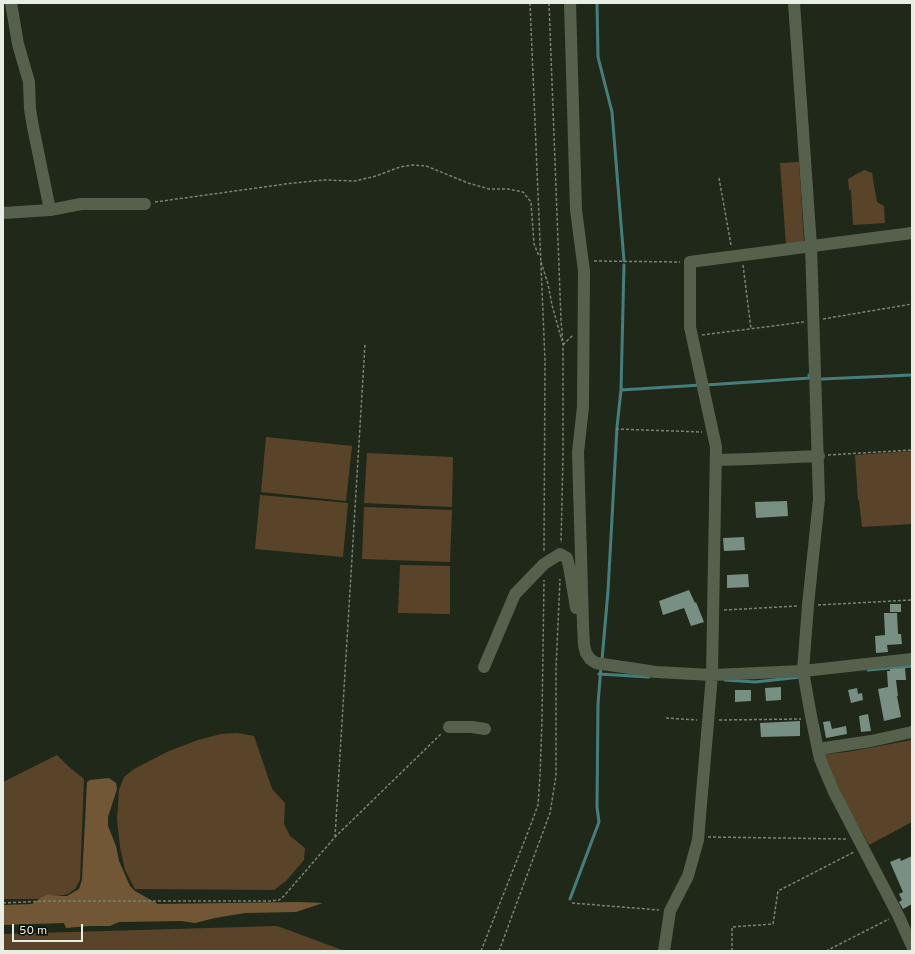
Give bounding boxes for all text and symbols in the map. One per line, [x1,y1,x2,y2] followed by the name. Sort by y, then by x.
[14,916,85,942] scale bar
[19,923,47,939] text: 50 m

